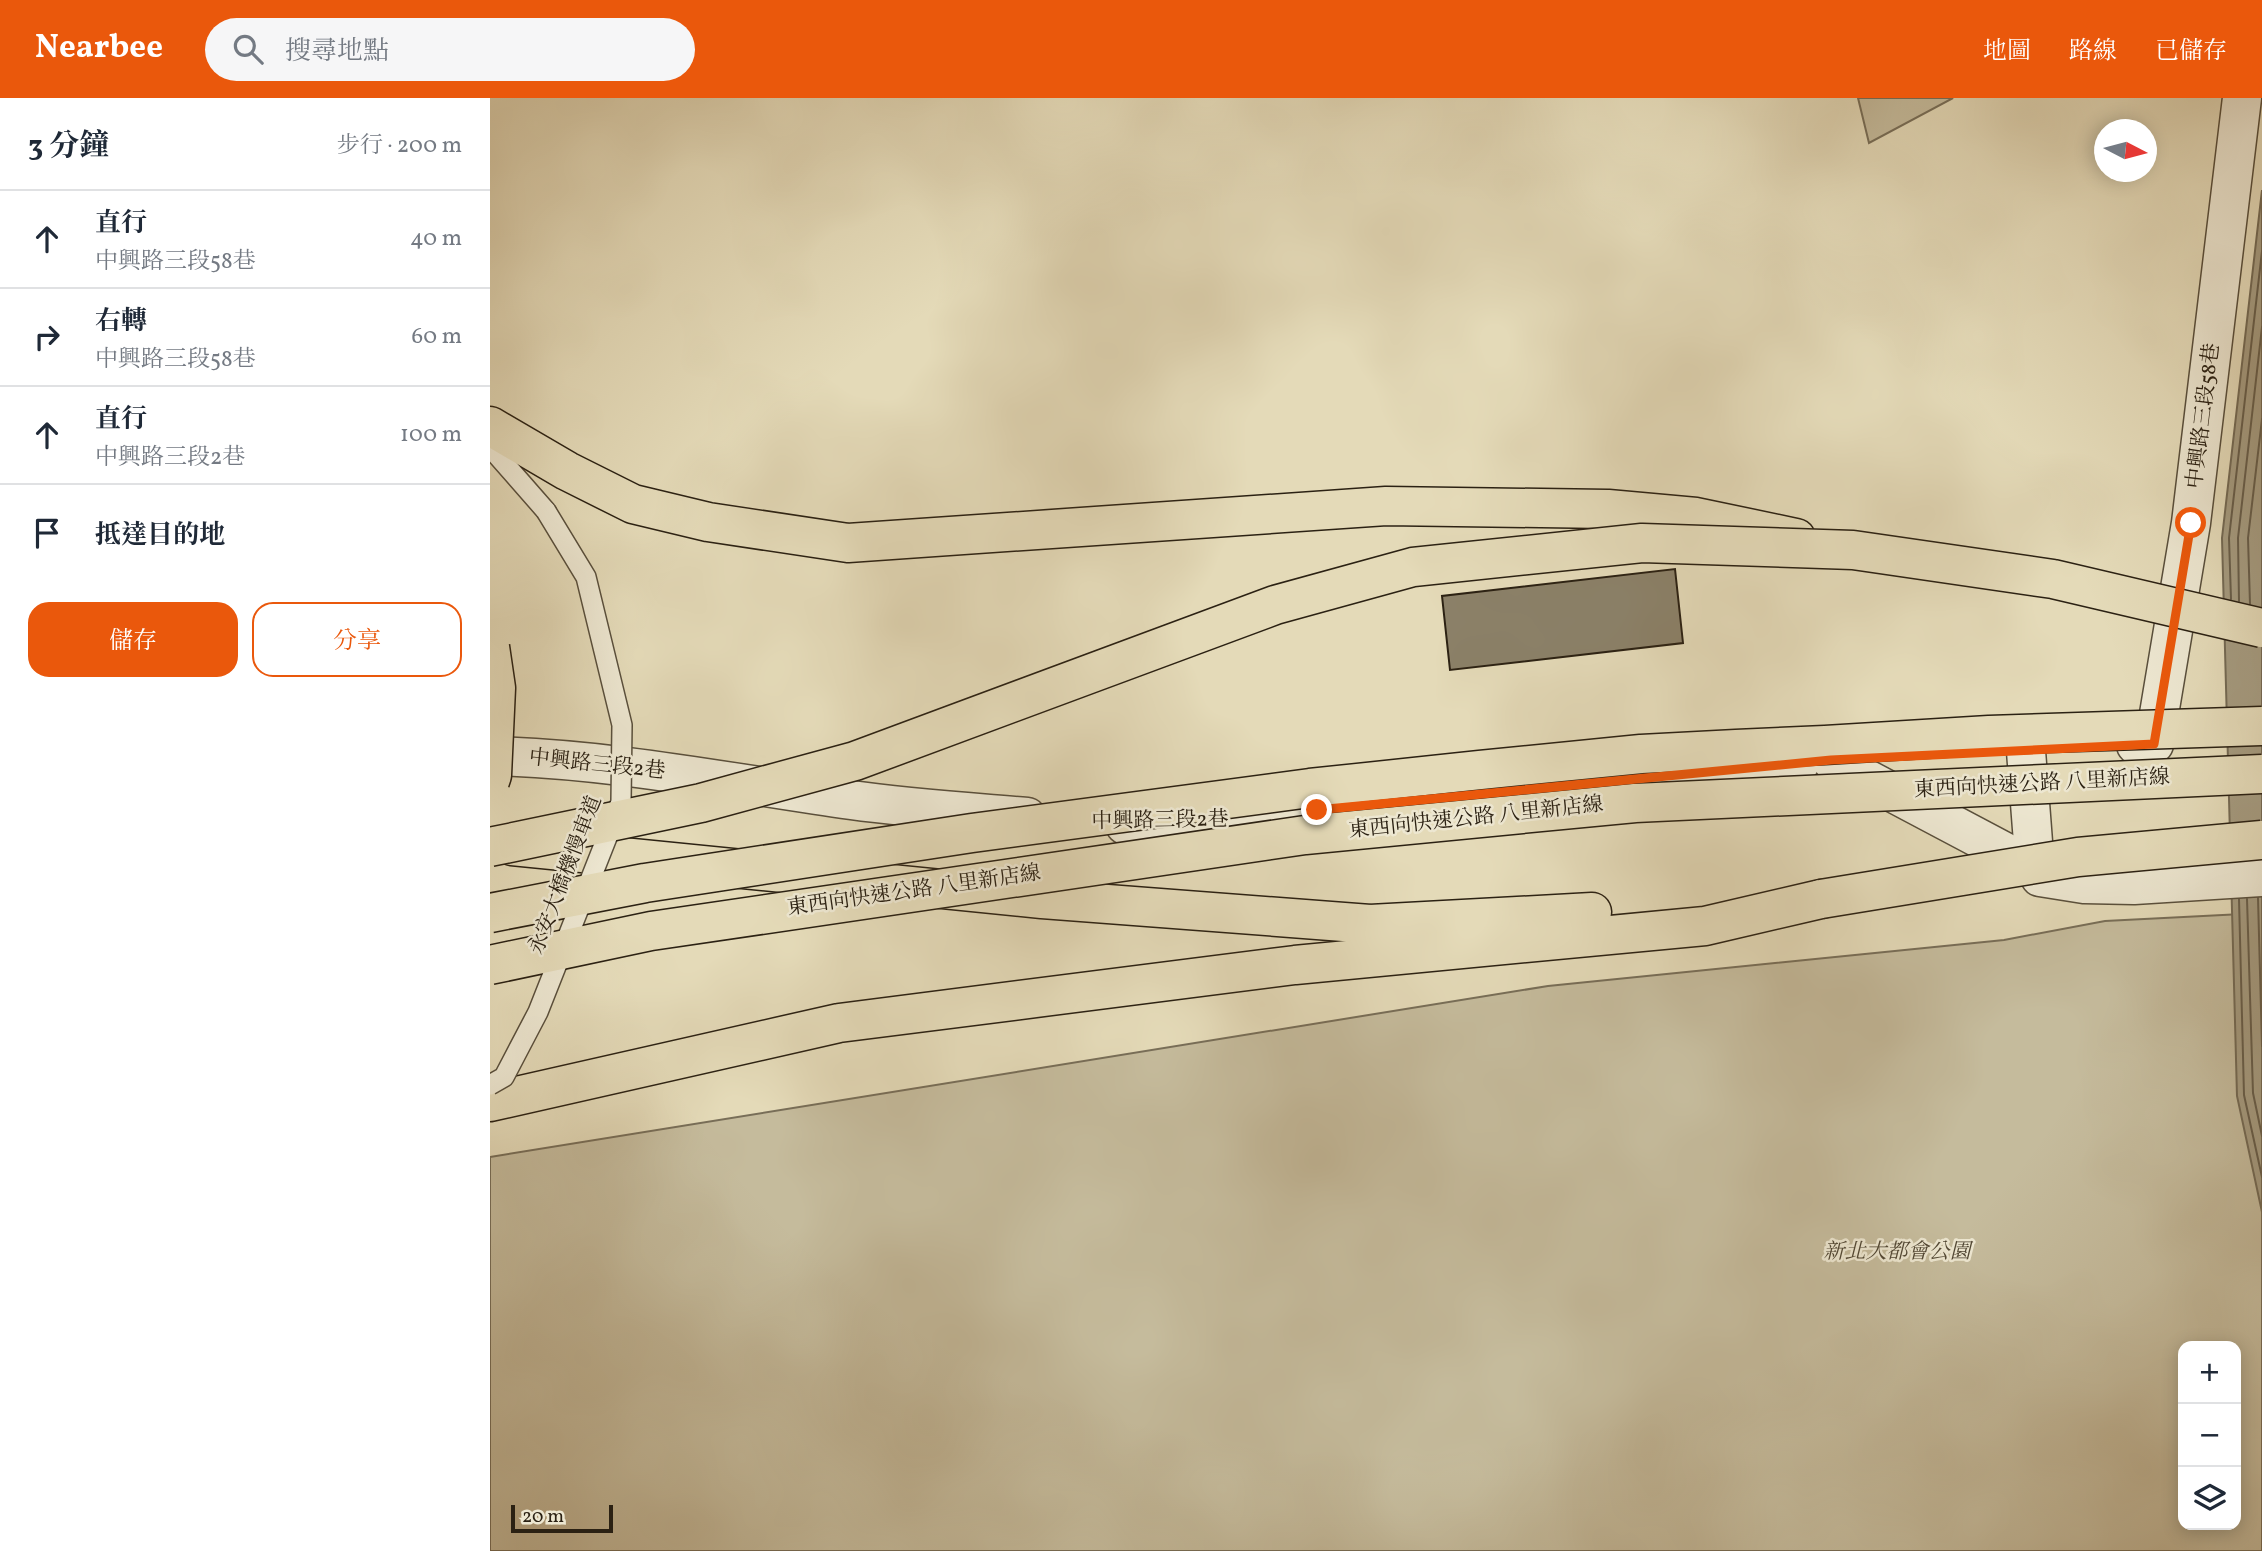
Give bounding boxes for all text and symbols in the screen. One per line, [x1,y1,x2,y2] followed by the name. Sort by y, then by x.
[205,18,695,81] search box
[35,26,163,72] text: Nearbee
[229,30,267,68] icon: search
[285,34,389,70] text: 搜尋地點
[1983,35,2031,69] text: 地圖
[2069,35,2117,69] text: 路線
[2155,35,2227,69] text: 已儲存
[2094,119,2157,182] north arrow
[28,126,109,168] text: 3 分鐘
[337,130,462,162] text: 步行 · 200 m
[95,206,147,242] text: 直行
[28,220,66,258] icon: ahead
[410,223,462,255] text: 40 m
[95,246,256,278] text: 中興路三段58巷
[95,304,147,340] text: 右轉
[28,318,66,356] icon: right
[412,321,462,353] text: 60 m
[2181,341,2227,491] street label: 中興路三段58巷
[95,344,256,376] text: 中興路三段58巷
[95,402,147,438] text: 直行
[28,416,66,454] icon: ahead
[400,419,462,451] text: 100 m
[95,442,245,474] text: 中興路三段2巷
[2175,507,2206,538] route start
[28,514,66,552] icon: arrive
[95,518,225,554] text: 抵達目的地
[28,602,238,677] button: 儲存
[252,602,462,677] button: 分享
[527,743,667,787] street label: 中興路三段2巷
[1913,763,2171,805] street label: 東西向快速公路 八里新店線
[1347,790,1605,846] street label: 東西向快速公路 八里新店線
[522,791,610,959] street label: 永安大橋機慢車道
[1301,794,1332,825] route end
[1091,805,1229,837] street label: 中興路三段2巷
[785,859,1043,923] street label: 東西向快速公路 八里新店線
[1824,1238,1973,1267] park label: 新北大都會公園
[2178,1341,2241,1530] map controls
[2178,1341,2241,1404] button: +
[2178,1404,2241,1467] button: −
[2178,1467,2241,1530] button: layers
[511,1502,612,1534] scale bar
[522,1504,564,1530] text: 20 m

